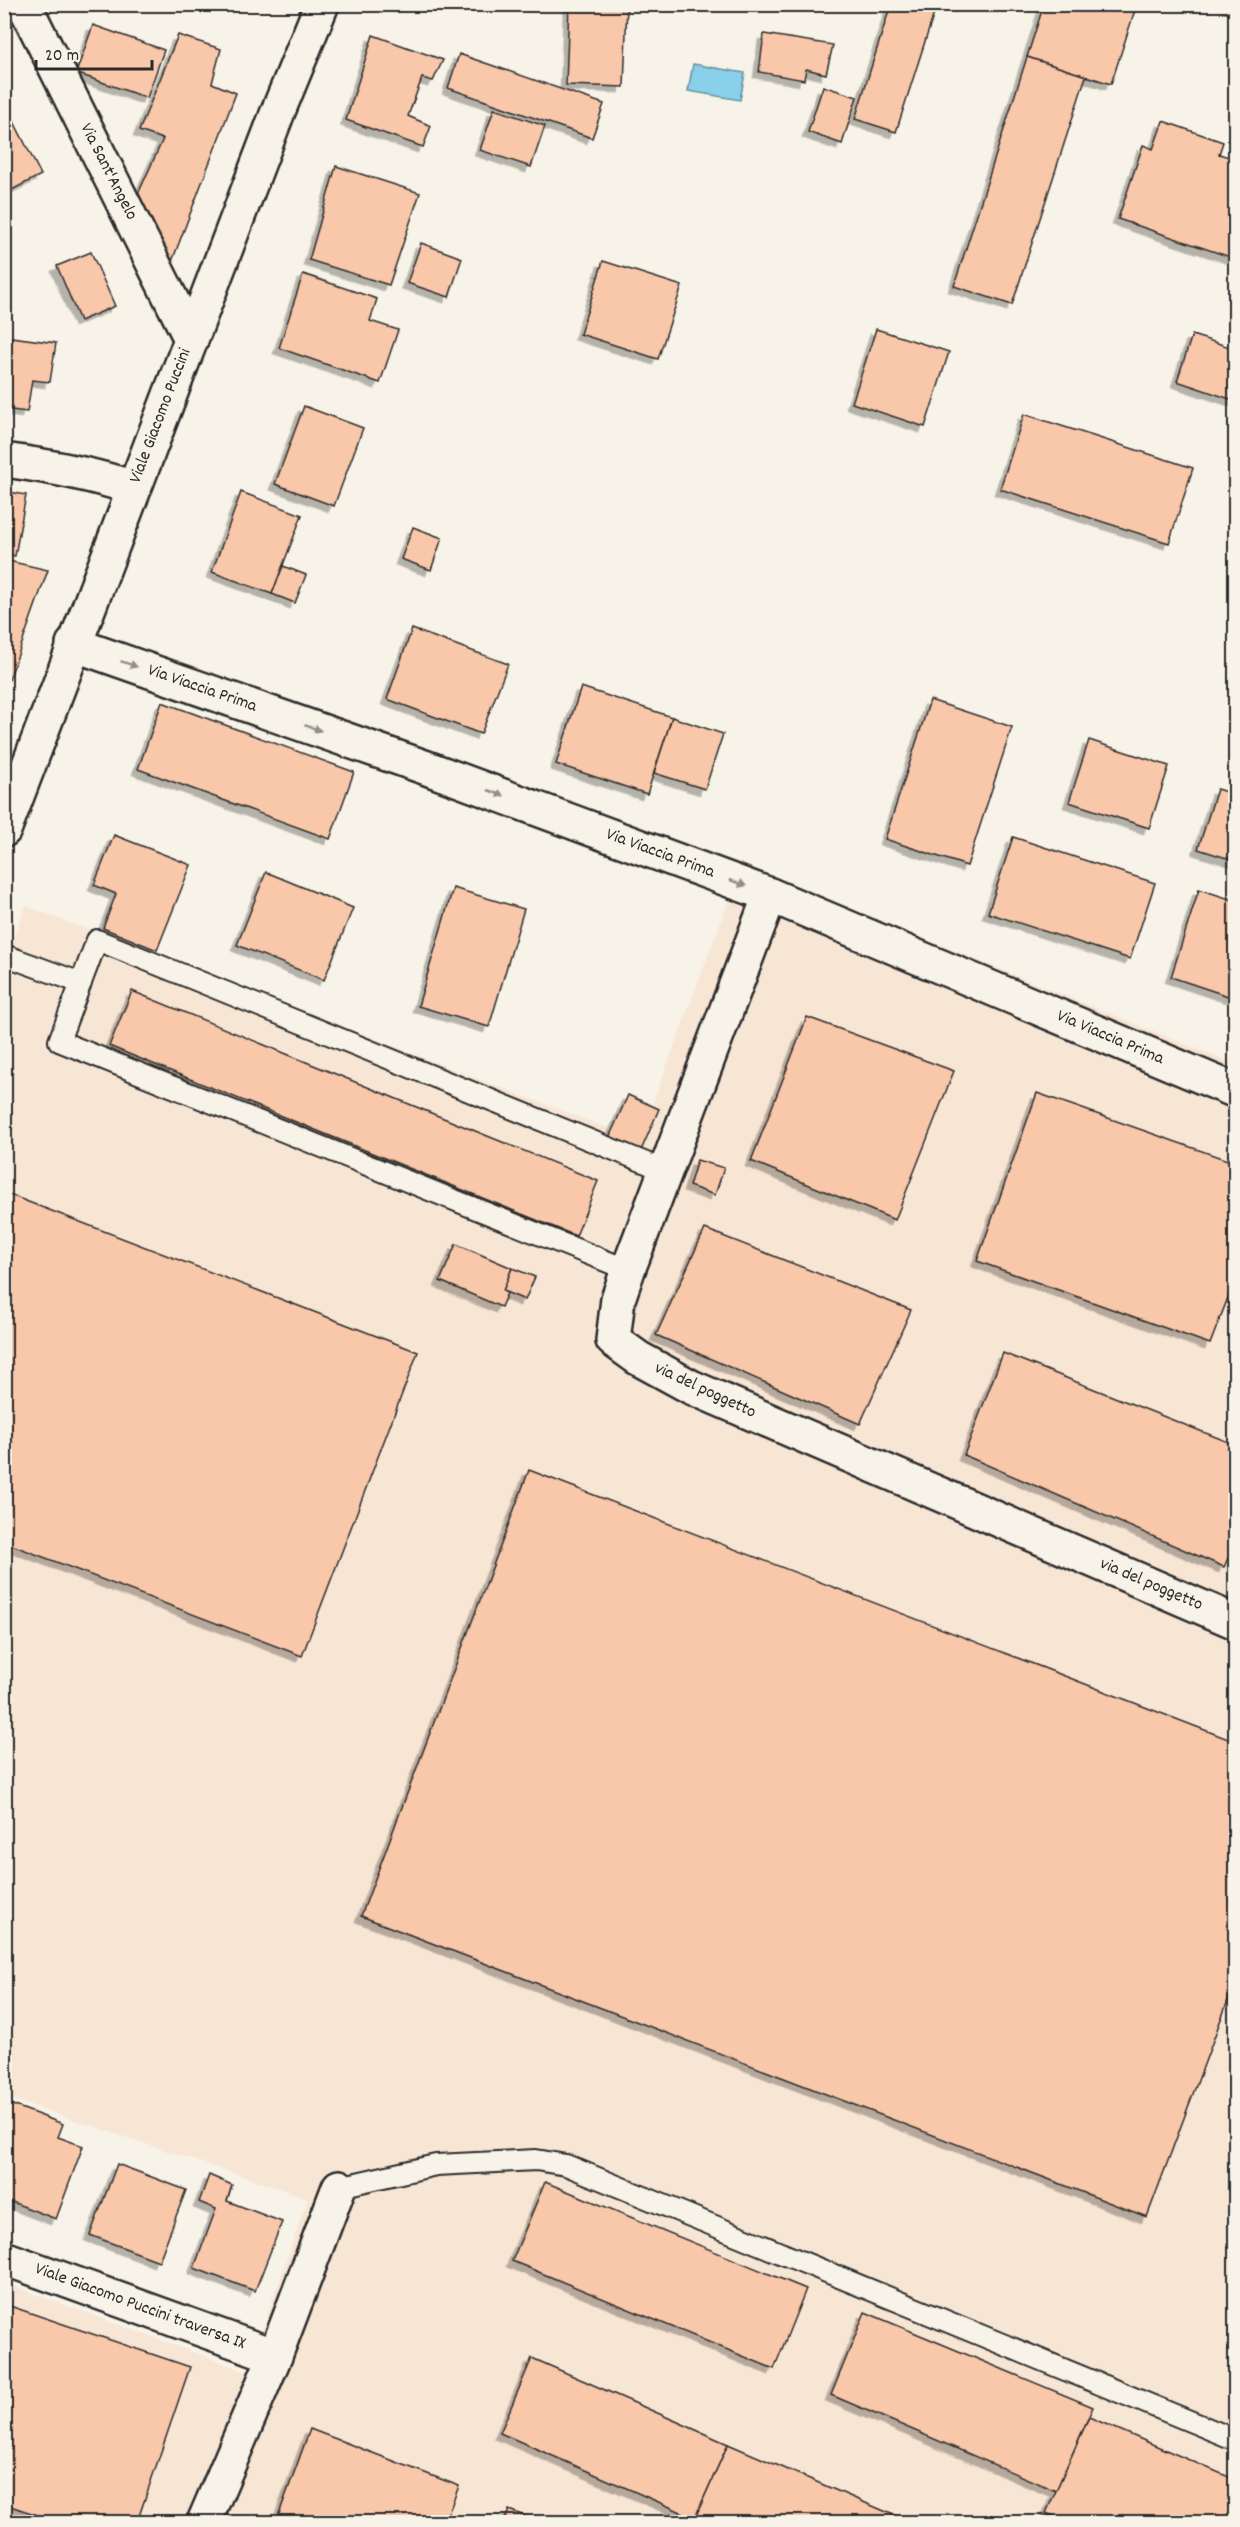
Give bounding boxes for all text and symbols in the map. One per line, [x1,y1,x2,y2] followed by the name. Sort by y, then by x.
[36,33,152,71] scale bar
[45,44,79,69] text: 20 m
[73,119,143,225] street label: Via Sant'Angelo
[124,345,198,487] street label: Viale Giacomo Puccini
[120,659,138,669] one-way arrow
[144,659,261,720] street label: Via Viaccia Prima
[304,723,322,733] one-way arrow
[488,789,506,799] one-way arrow
[602,823,718,885] street label: Via Viaccia Prima
[729,879,747,889] one-way arrow
[1053,1004,1168,1072] street label: Via Viaccia Prima
[650,1357,760,1425] street label: via del poggetto
[1096,1552,1206,1618] street label: via del poggetto
[31,2257,249,2357] street label: Viale Giacomo Puccini traversa IX

